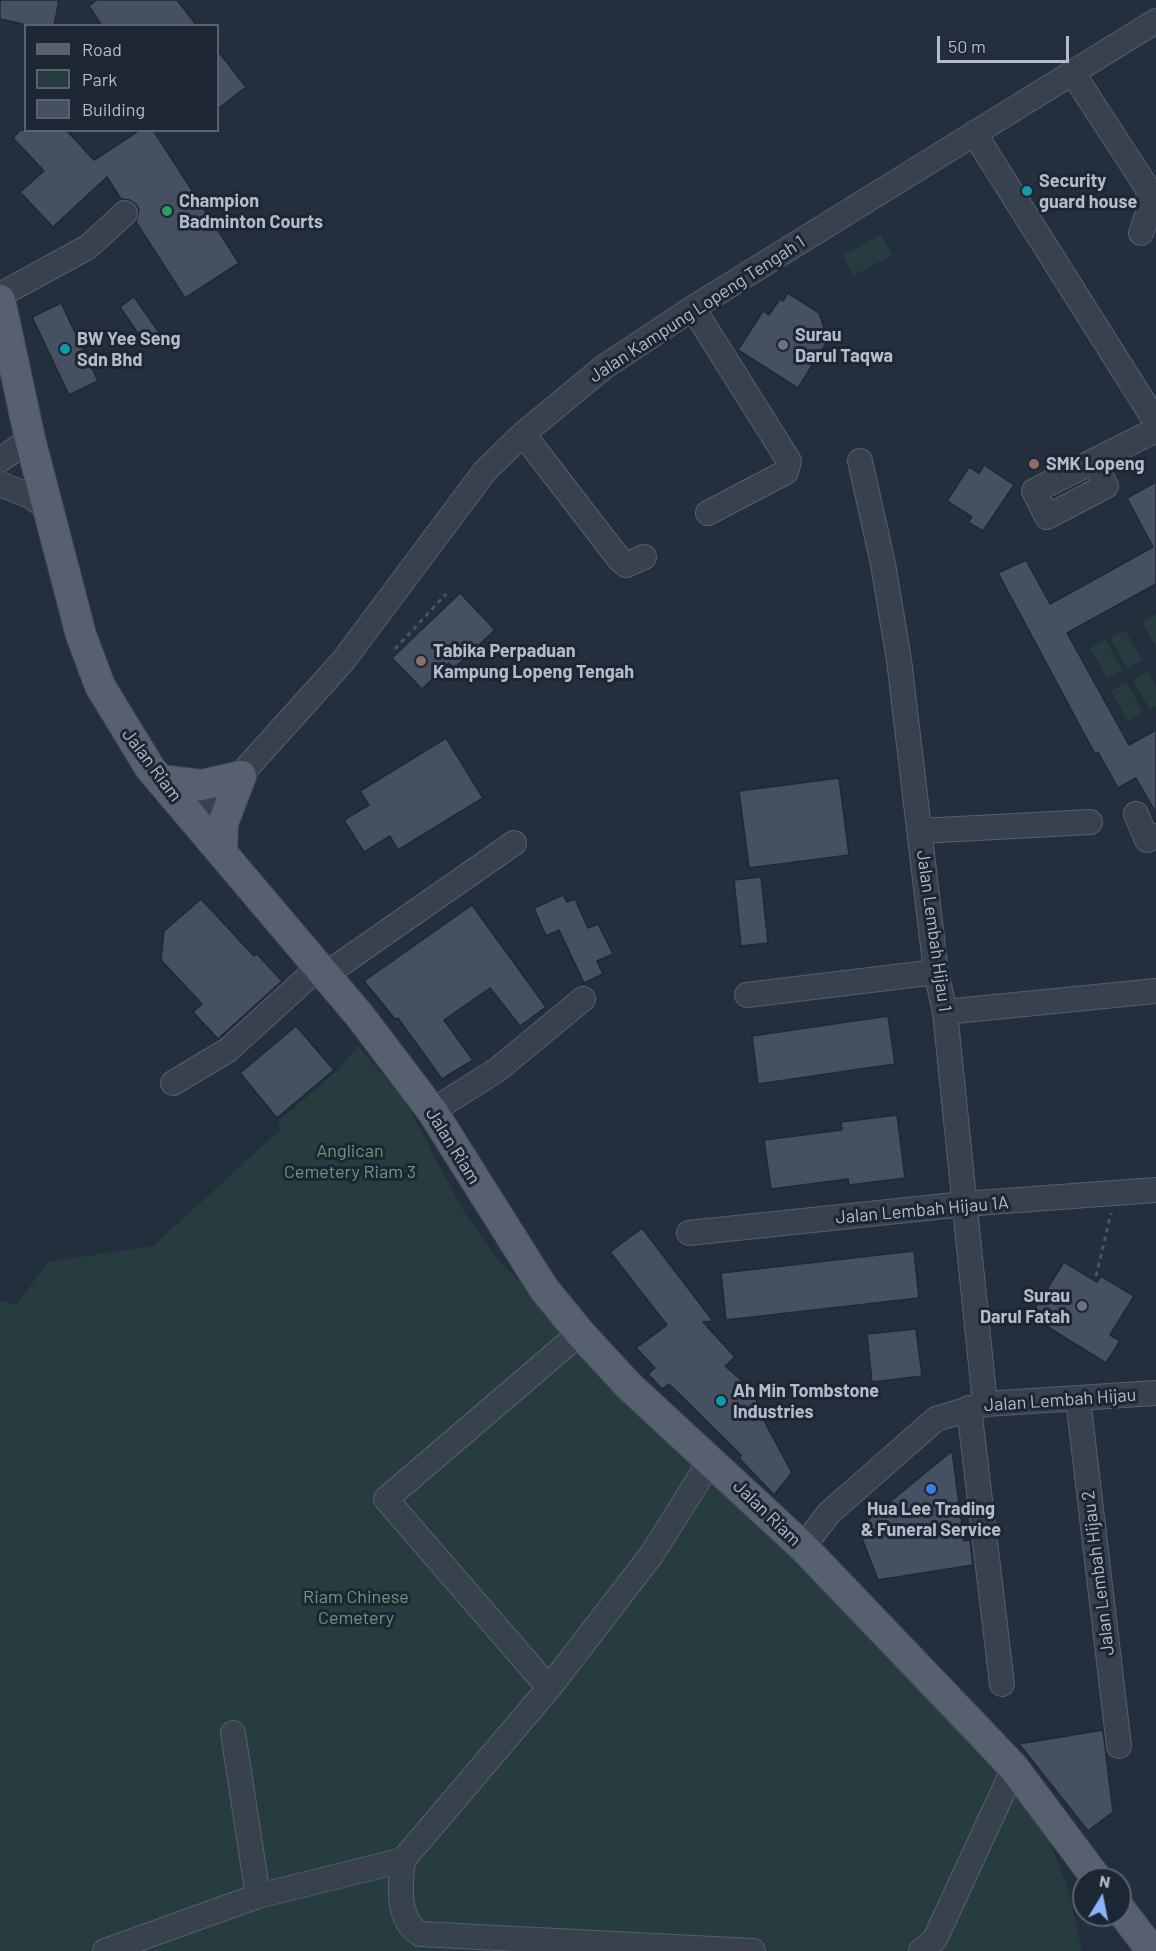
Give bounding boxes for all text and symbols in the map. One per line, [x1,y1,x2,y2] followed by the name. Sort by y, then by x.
[24,24,219,132] legend
[940,24,1072,62] scale bar
[948,35,986,57] text: 50 m
[82,38,122,60] text: Road
[82,68,117,90] text: Park
[82,98,145,120] text: Building
[1039,170,1137,213] place label: Security guard house
[1020,184,1034,198] marker: Security guard house
[179,190,323,232] place label: Champion Badminton Courts
[160,204,174,218] marker: Champion Badminton Courts
[585,231,809,387] street label: Jalan Kampung Lopeng Tengah 1
[795,324,893,366] place label: Surau Darul Taqwa
[77,328,180,370] place label: BW Yee Seng Sdn Bhd
[776,338,790,352] marker: Surau Darul Taqwa
[58,342,72,356] marker: BW Yee Seng Sdn Bhd
[1046,453,1145,475] place label: SMK Lopeng
[1027,457,1041,471] marker: SMK Lopeng
[433,640,634,682] place label: Tabika Perpaduan Kampung Lopeng Tengah
[414,654,428,668] marker: Tabika Perpaduan Kampung Lopeng Tengah
[118,724,186,806] street label: Jalan Riam
[912,849,956,1013] street label: Jalan Lembah Hijau 1
[421,1104,485,1188] street label: Jalan Riam
[284,1140,416,1182] park label: Anglican Cemetery Riam 3
[835,1192,1009,1228] street label: Jalan Lembah Hijau 1A
[980,1285,1070,1328] place label: Surau Darul Fatah
[1075,1299,1089,1313] marker: Surau Darul Fatah
[733,1380,879,1422] place label: Ah Min Tombstone Industries
[983,1384,1137,1416] street label: Jalan Lembah Hijau
[714,1394,728,1408] marker: Ah Min Tombstone Industries
[729,1475,805,1551] street label: Jalan Riam
[924,1482,938,1496] marker: Hua Lee Trading & Funeral Service
[1077,1489,1119,1657] street label: Jalan Lembah Hijau 2
[861,1498,1001,1540] place label: Hua Lee Trading & Funeral Service
[303,1586,409,1628] park label: Riam Chinese Cemetery
[1072,1867,1132,1927] north arrow
[1098,1870,1112,1891] text: N

